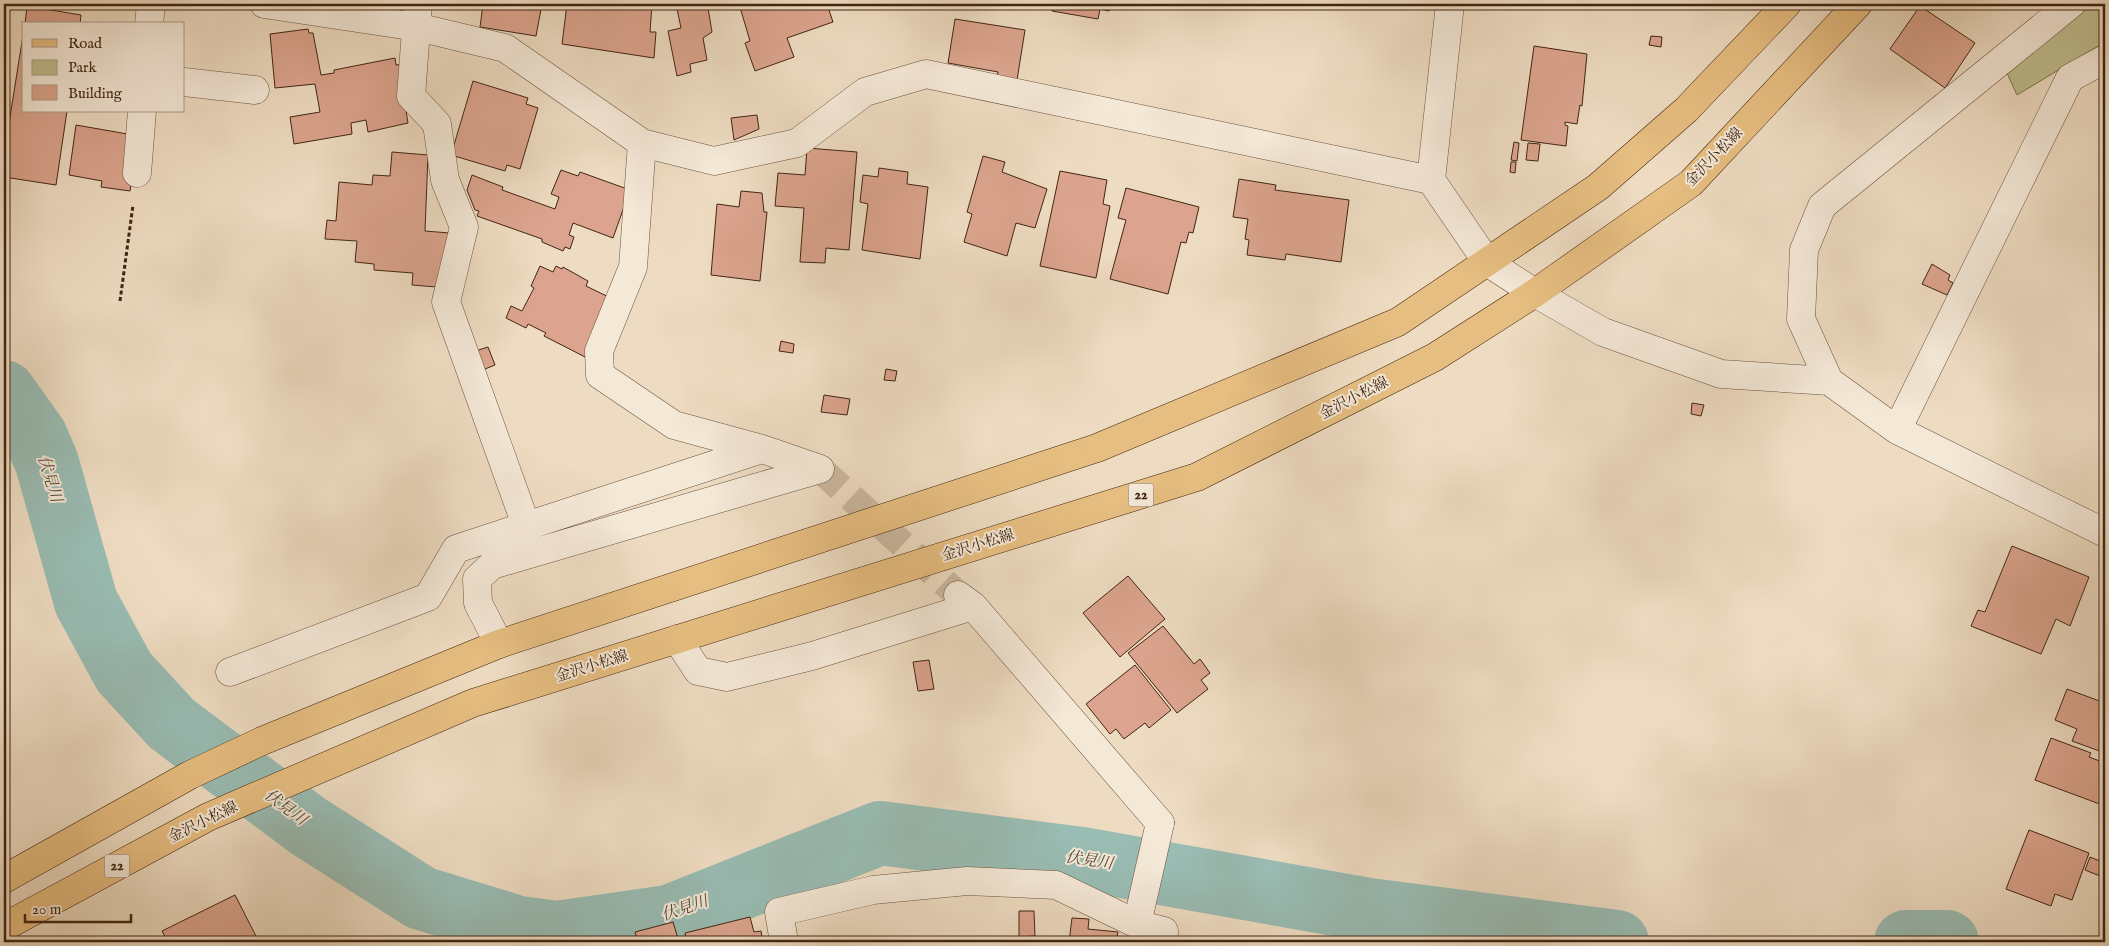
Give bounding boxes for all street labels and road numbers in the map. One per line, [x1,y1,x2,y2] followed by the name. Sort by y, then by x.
[1681,123,1747,191] street label: 金沢小松線
[1316,373,1392,423] street label: 金沢小松線
[1128,484,1154,506] road number: 22
[939,525,1017,565] street label: 金沢小松線
[553,646,631,686] street label: 金沢小松線
[165,797,241,847] street label: 金沢小松線
[104,854,130,878] road number: 22

